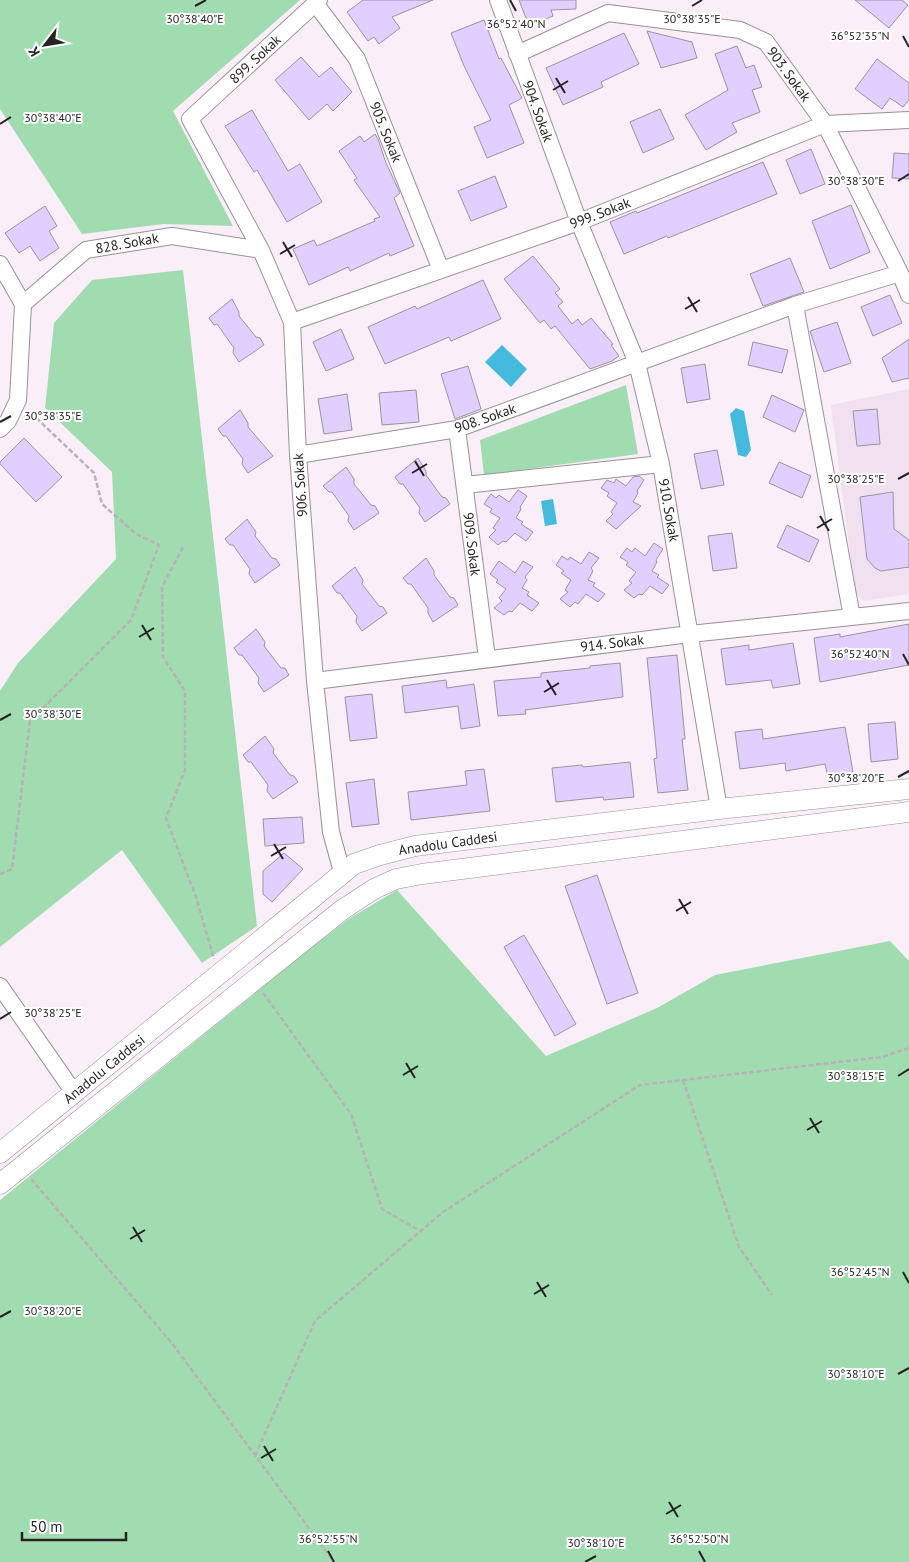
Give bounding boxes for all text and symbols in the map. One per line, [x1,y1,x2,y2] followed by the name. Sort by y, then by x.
[166,11,224,26] text: 30°38'40"E
[663,11,721,26] text: 30°38'35"E
[486,16,546,31] text: 36°52'40"N
[20,20,70,70] north arrow
[830,28,890,43] text: 36°52'35"N
[226,30,285,87] street label: 899. Sokak
[24,43,44,60] text: K
[763,43,815,105] street label: 903. Sokak
[519,78,557,144] street label: 904. Sokak
[366,99,406,165] street label: 905. Sokak
[24,110,82,125] text: 30°38'40"E
[827,173,885,188] text: 30°38'30"E
[567,193,633,233] street label: 999. Sokak
[94,229,160,257] street label: 828. Sokak
[452,399,518,437] street label: 908. Sokak
[24,408,82,423] text: 30°38'35"E
[289,452,311,517] street label: 906. Sokak
[827,471,885,486] text: 30°38'25"E
[655,477,683,543] street label: 910. Sokak
[459,511,485,577] street label: 909. Sokak
[579,630,645,656] street label: 914. Sokak
[830,646,890,661] text: 36°52'40"N
[24,706,82,721] text: 30°38'30"E
[827,770,885,785] text: 30°38'20"E
[397,827,499,859] street label: Anadolu Caddesi
[24,1005,82,1020] text: 30°38'25"E
[60,1031,148,1107] street label: Anadolu Caddesi
[827,1068,885,1083] text: 30°38'15"E
[830,1264,890,1279] text: 36°52'45"N
[24,1303,82,1318] text: 30°38'20"E
[827,1366,885,1381] text: 30°38'10"E
[22,1510,126,1542] scale bar
[30,1517,63,1536] text: 50 m
[298,1531,358,1546] text: 36°52'55"N
[669,1531,729,1546] text: 36°52'50"N
[567,1535,625,1550] text: 30°38'10"E

